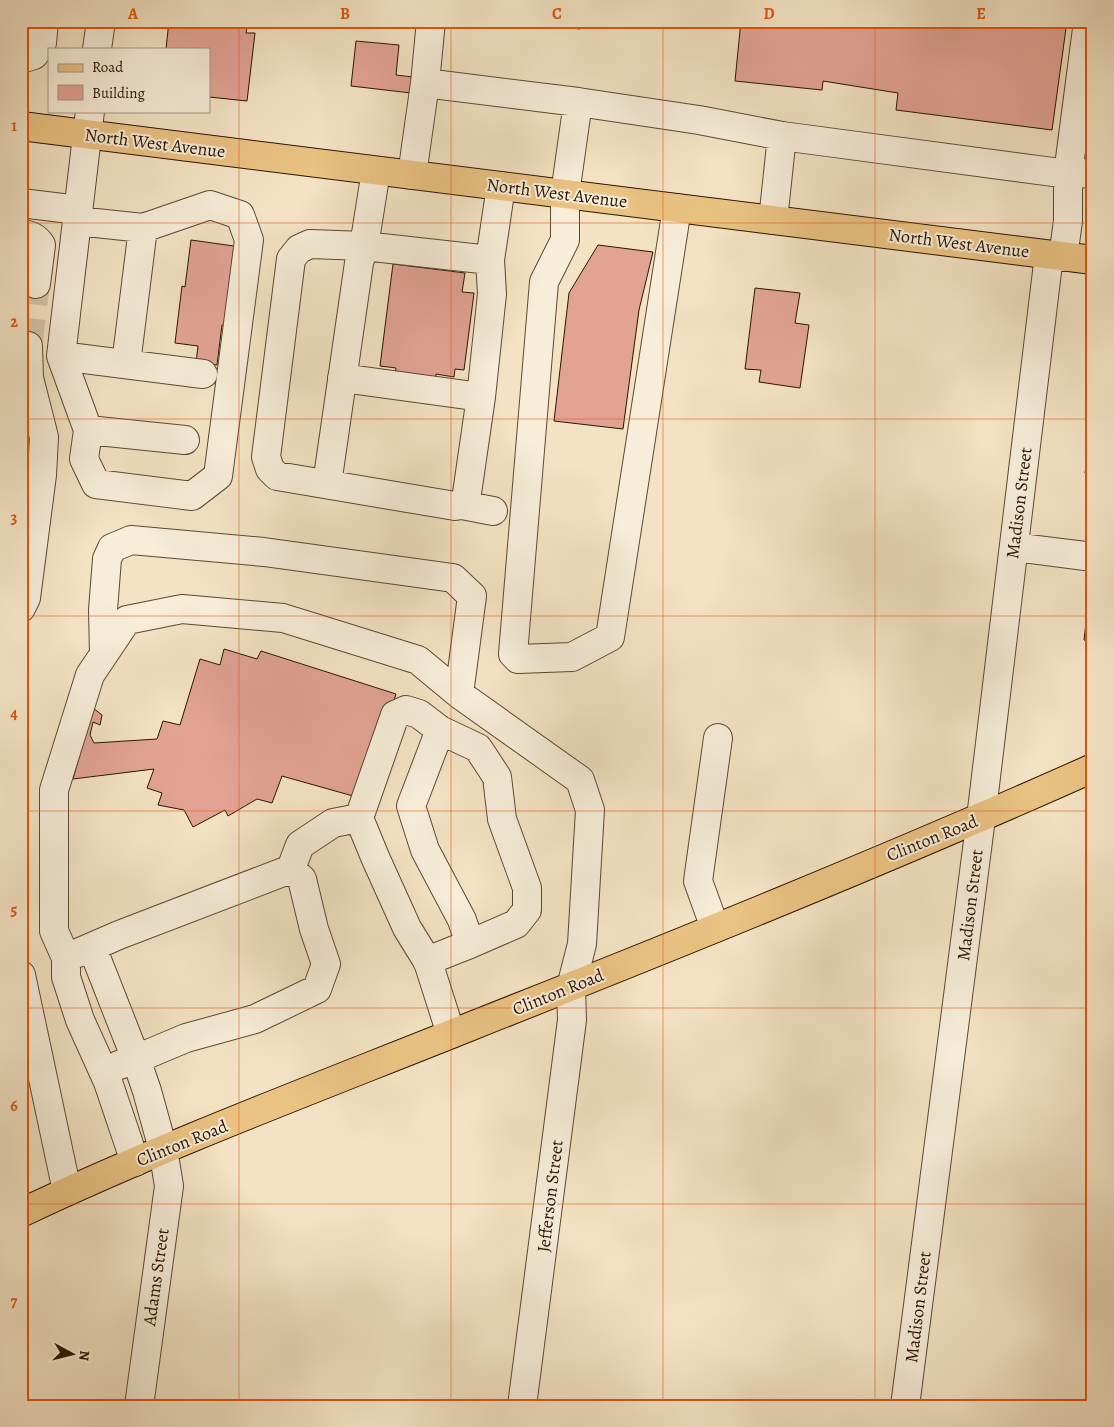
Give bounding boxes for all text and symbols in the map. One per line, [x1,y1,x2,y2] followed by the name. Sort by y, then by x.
[127,3,139,25] text: A
[340,3,350,25] text: B
[552,3,562,25] text: C
[763,3,775,25] text: D
[976,3,986,25] text: E
[48,48,210,112] legend
[92,57,124,77] text: Road
[92,83,145,103] text: Building
[11,115,17,137] text: 1
[83,122,227,164] street label: North West Avenue
[485,172,629,214] street label: North West Avenue
[887,222,1031,264] street label: North West Avenue
[10,311,18,333] text: 2
[1000,446,1038,560] street label: Madison Street
[11,507,18,529] text: 3
[10,703,18,725] text: 4
[883,809,981,867] street label: Clinton Road
[951,848,989,962] street label: Madison Street
[11,899,18,921] text: 5
[509,963,607,1021] street label: Clinton Road
[10,1095,18,1117] text: 6
[133,1114,231,1172] street label: Clinton Road
[531,1138,569,1254] street label: Jefferson Street
[137,1227,175,1328] street label: Adams Street
[899,1250,937,1364] street label: Madison Street
[11,1291,18,1313] text: 7
[48,1330,98,1380] north arrow
[74,1349,94,1362] text: N

